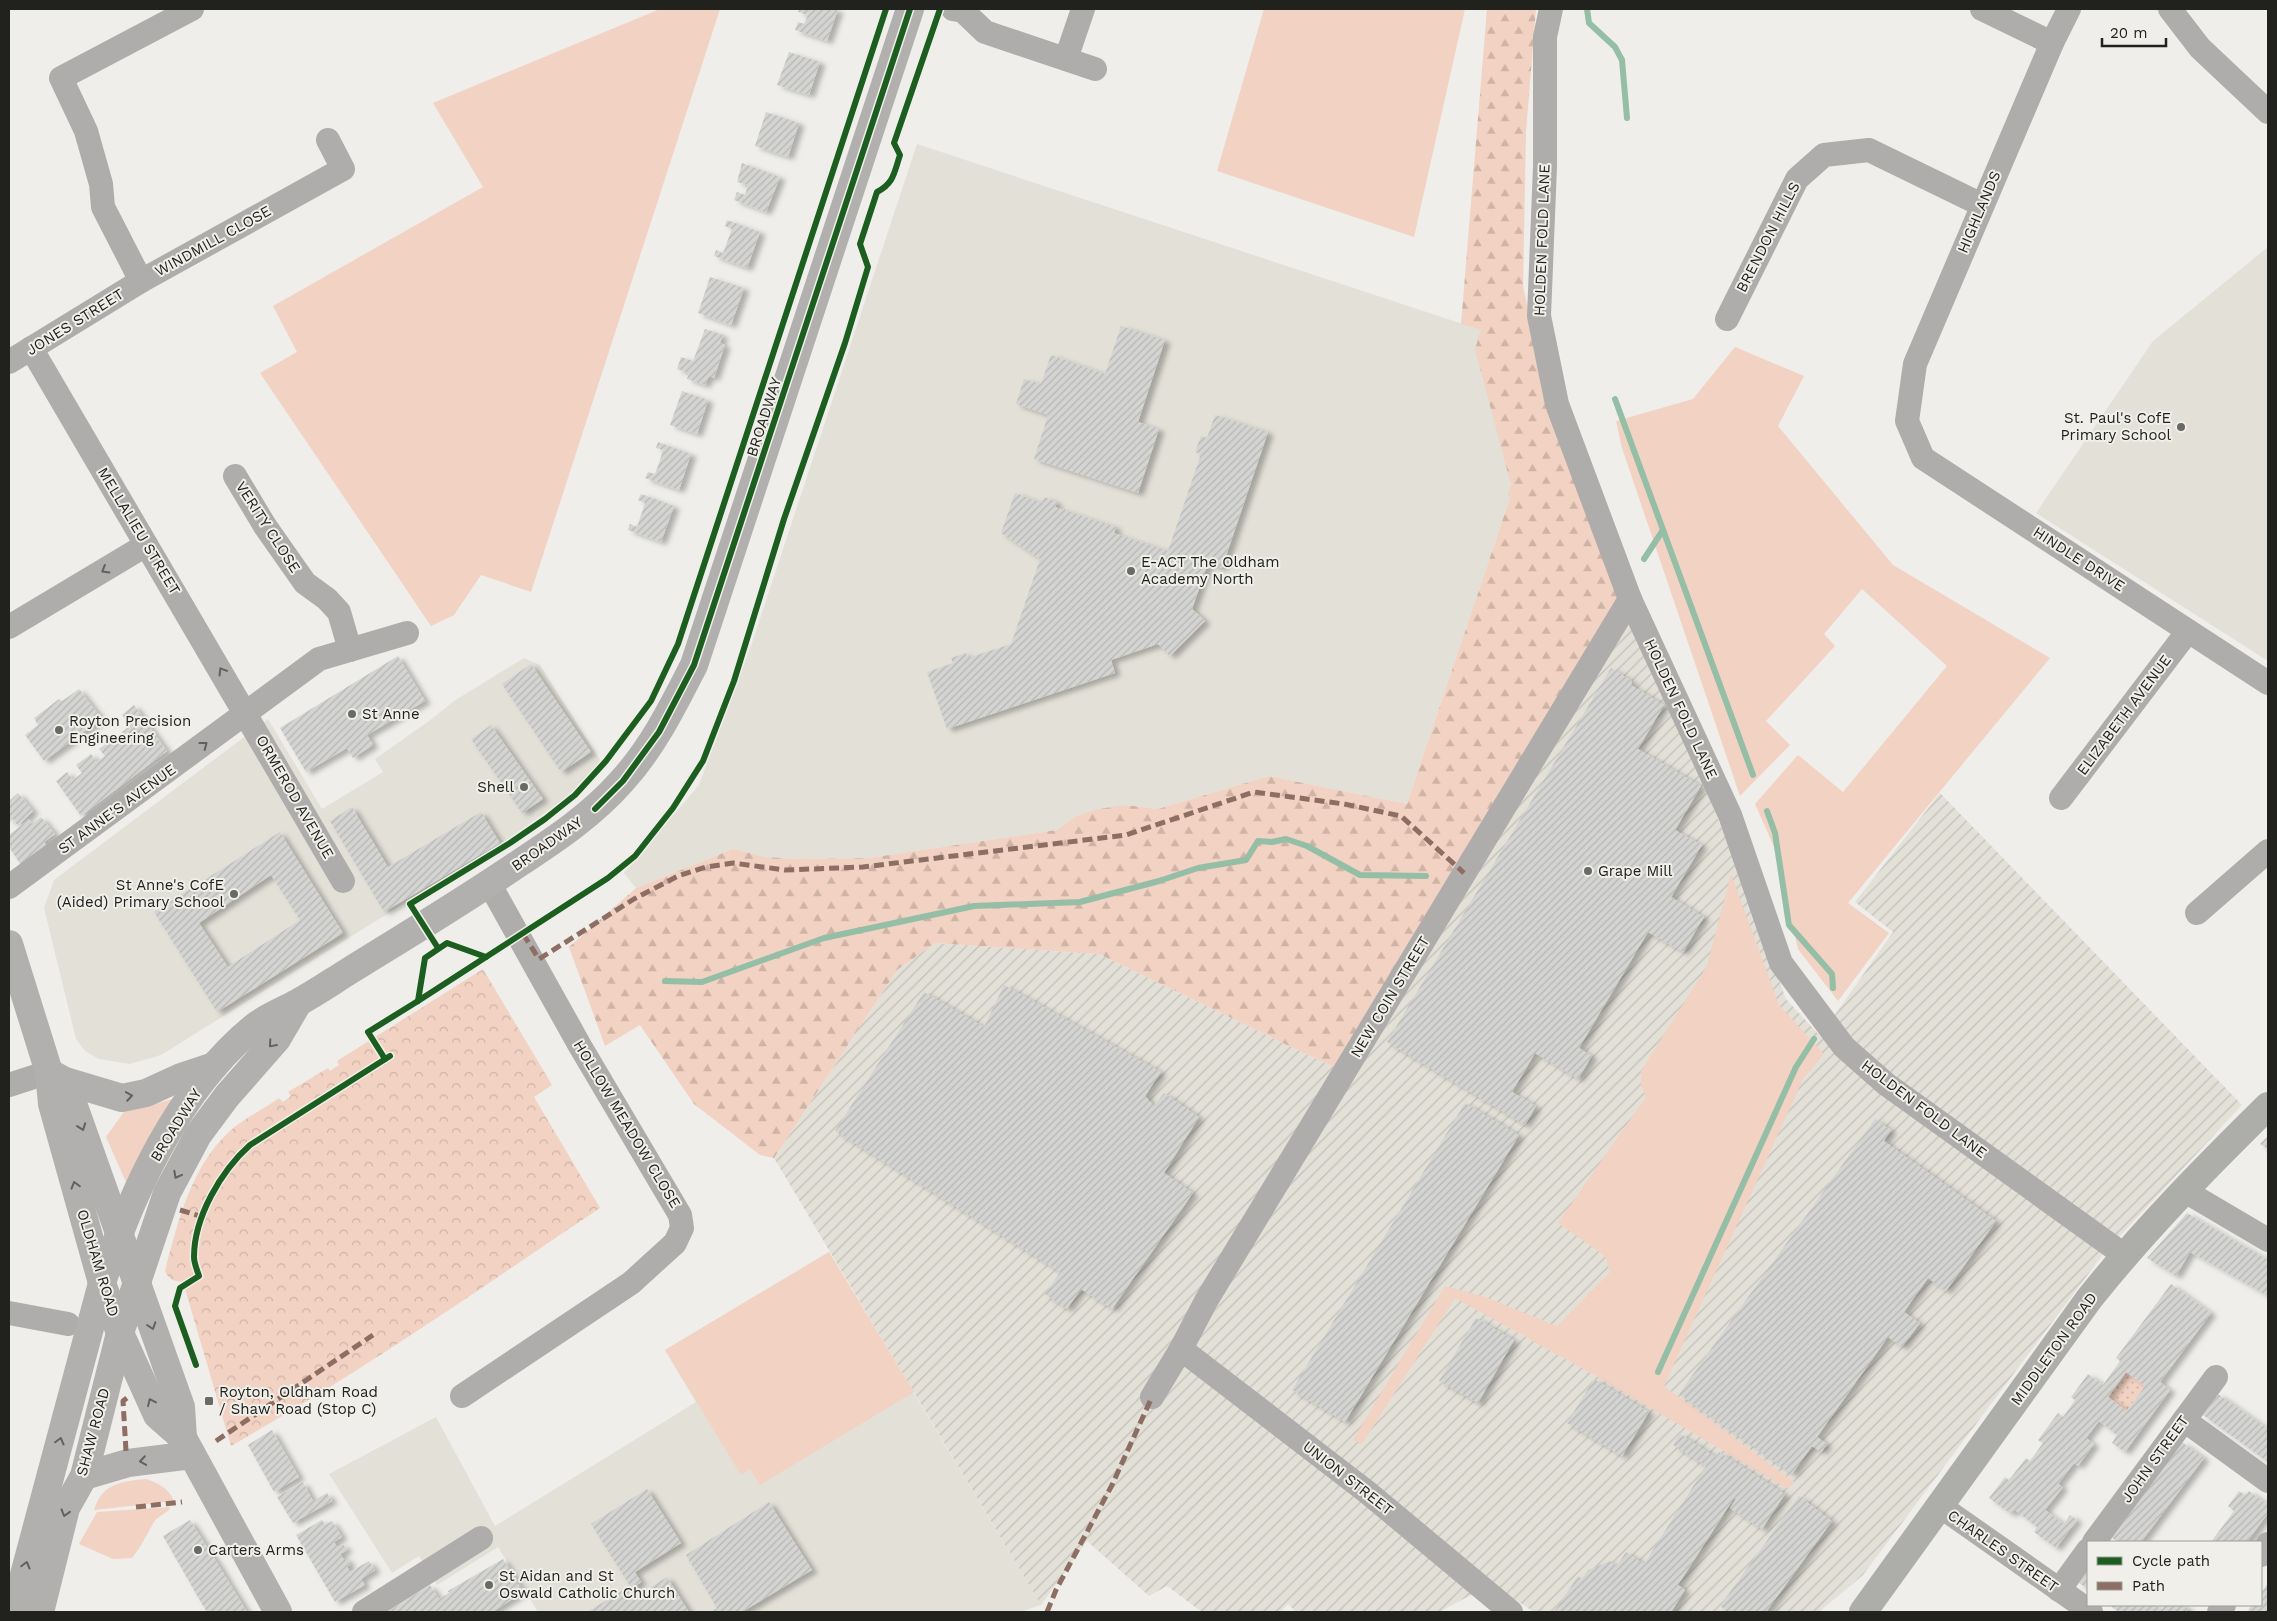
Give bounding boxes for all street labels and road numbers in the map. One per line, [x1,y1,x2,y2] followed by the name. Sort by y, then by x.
[1530,164,1554,316] street label: HOLDEN FOLD LANE
[1954,168,2004,256] street label: HIGHLANDS
[1732,179,1804,295] street label: BRENDON HILLS
[152,202,274,280] street label: WINDMILL CLOSE
[23,285,127,359] street label: JONES STREET
[743,375,785,459] street label: BROADWAY
[94,464,184,598] street label: MELLALIEU STREET
[232,478,304,576] street label: VERITY CLOSE
[2030,523,2128,595] street label: HINDLE DRIVE
[1641,636,1721,782] street label: HOLDEN FOLD LANE
[2073,651,2175,779] street label: ELIZABETH AVENUE
[252,732,338,862] street label: ORMEROD AVENUE
[55,760,179,858] street label: ST ANNE'S AVENUE
[508,813,586,875] street label: BROADWAY
[1347,933,1433,1061] street label: NEW COIN STREET
[570,1037,684,1211] street label: HOLLOW MEADOW CLOSE
[1858,1056,1990,1162] street label: HOLDEN FOLD LANE
[147,1085,206,1165] street label: BROADWAY
[73,1207,123,1319] street label: OLDHAM ROAD
[2007,1289,2101,1409] street label: MIDDLETON ROAD
[73,1386,113,1478] street label: SHAW ROAD
[2117,1412,2193,1506] street label: JOHN STREET
[1299,1437,1397,1519] street label: UNION STREET
[1944,1506,2062,1596] street label: CHARLES STREET

